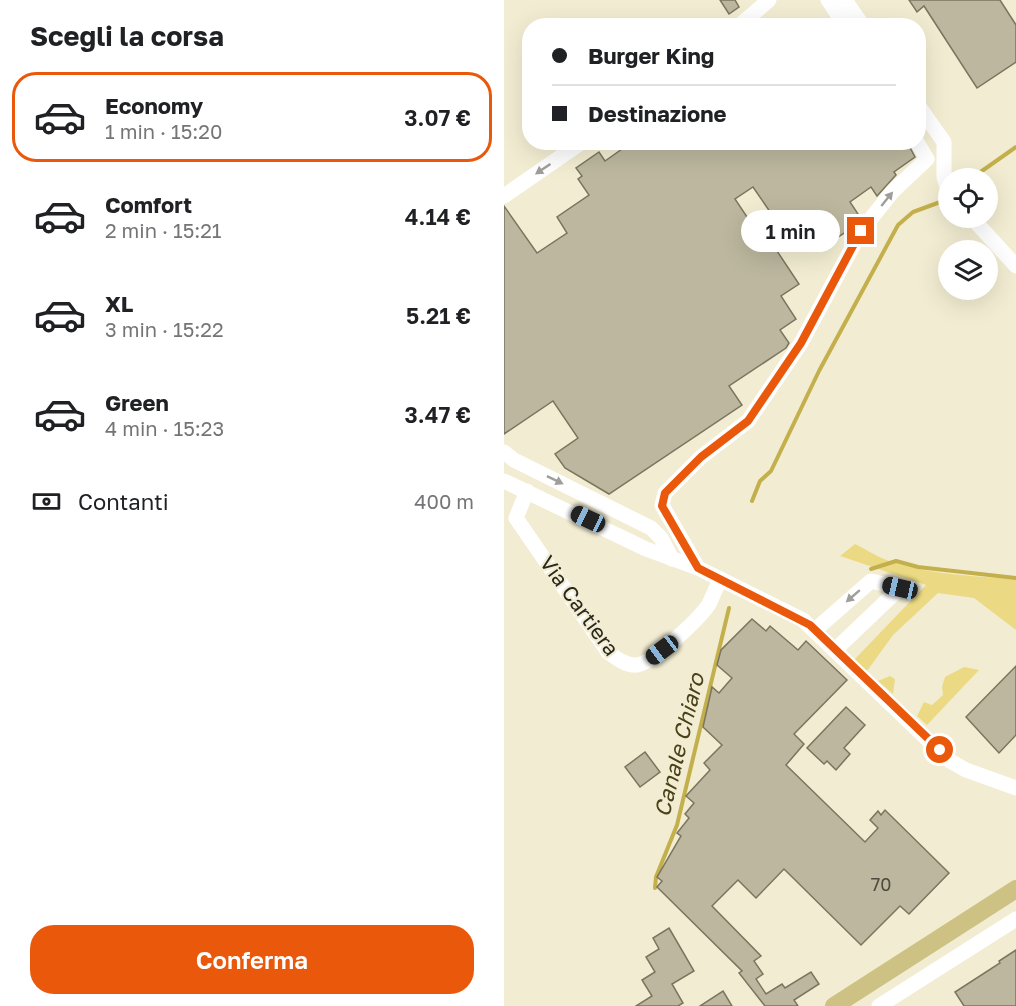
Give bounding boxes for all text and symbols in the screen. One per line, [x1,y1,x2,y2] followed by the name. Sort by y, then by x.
[30,20,224,52] text: Scegli la corsa
[588,42,714,69] text: Burger King
[33,90,87,144] icon: car
[105,92,203,119] text: Economy
[588,100,727,127] text: Destinazione
[404,104,471,131] text: 3.07 €
[105,119,222,143] text: 1 min · 15:20
[535,163,551,174] one-way arrow
[938,168,998,300] map controls
[938,168,998,228] button: locate
[33,189,87,243] icon: car
[105,191,192,218] text: Comfort
[880,191,893,207] one-way arrow
[405,203,471,230] text: 4.14 €
[741,210,840,252] callout: 1 min
[847,217,874,244] route end
[105,218,222,242] text: 2 min · 15:21
[765,219,816,243] text: 1 min
[938,240,998,300] button: layers
[33,288,87,342] icon: car
[105,290,133,317] text: XL
[406,302,471,329] text: 5.21 €
[105,317,224,341] text: 3 min · 15:22
[33,387,87,441] icon: car
[105,389,169,416] text: Green
[405,401,471,428] text: 3.47 €
[105,416,224,440] text: 4 min · 15:23
[546,476,563,485] one-way arrow
[30,485,63,518] icon: cash
[78,488,169,515] text: Contanti
[414,489,474,513] text: 400 m
[568,503,608,535] car
[535,550,625,661] street label: Via Cartiera
[880,575,920,601] car
[846,589,861,602] one-way arrow
[642,632,682,668] car
[648,669,710,819] water label: Canale Chiaro
[926,736,953,763] route start
[871,873,891,895] house number: 70
[30,925,474,994] button: Conferma

